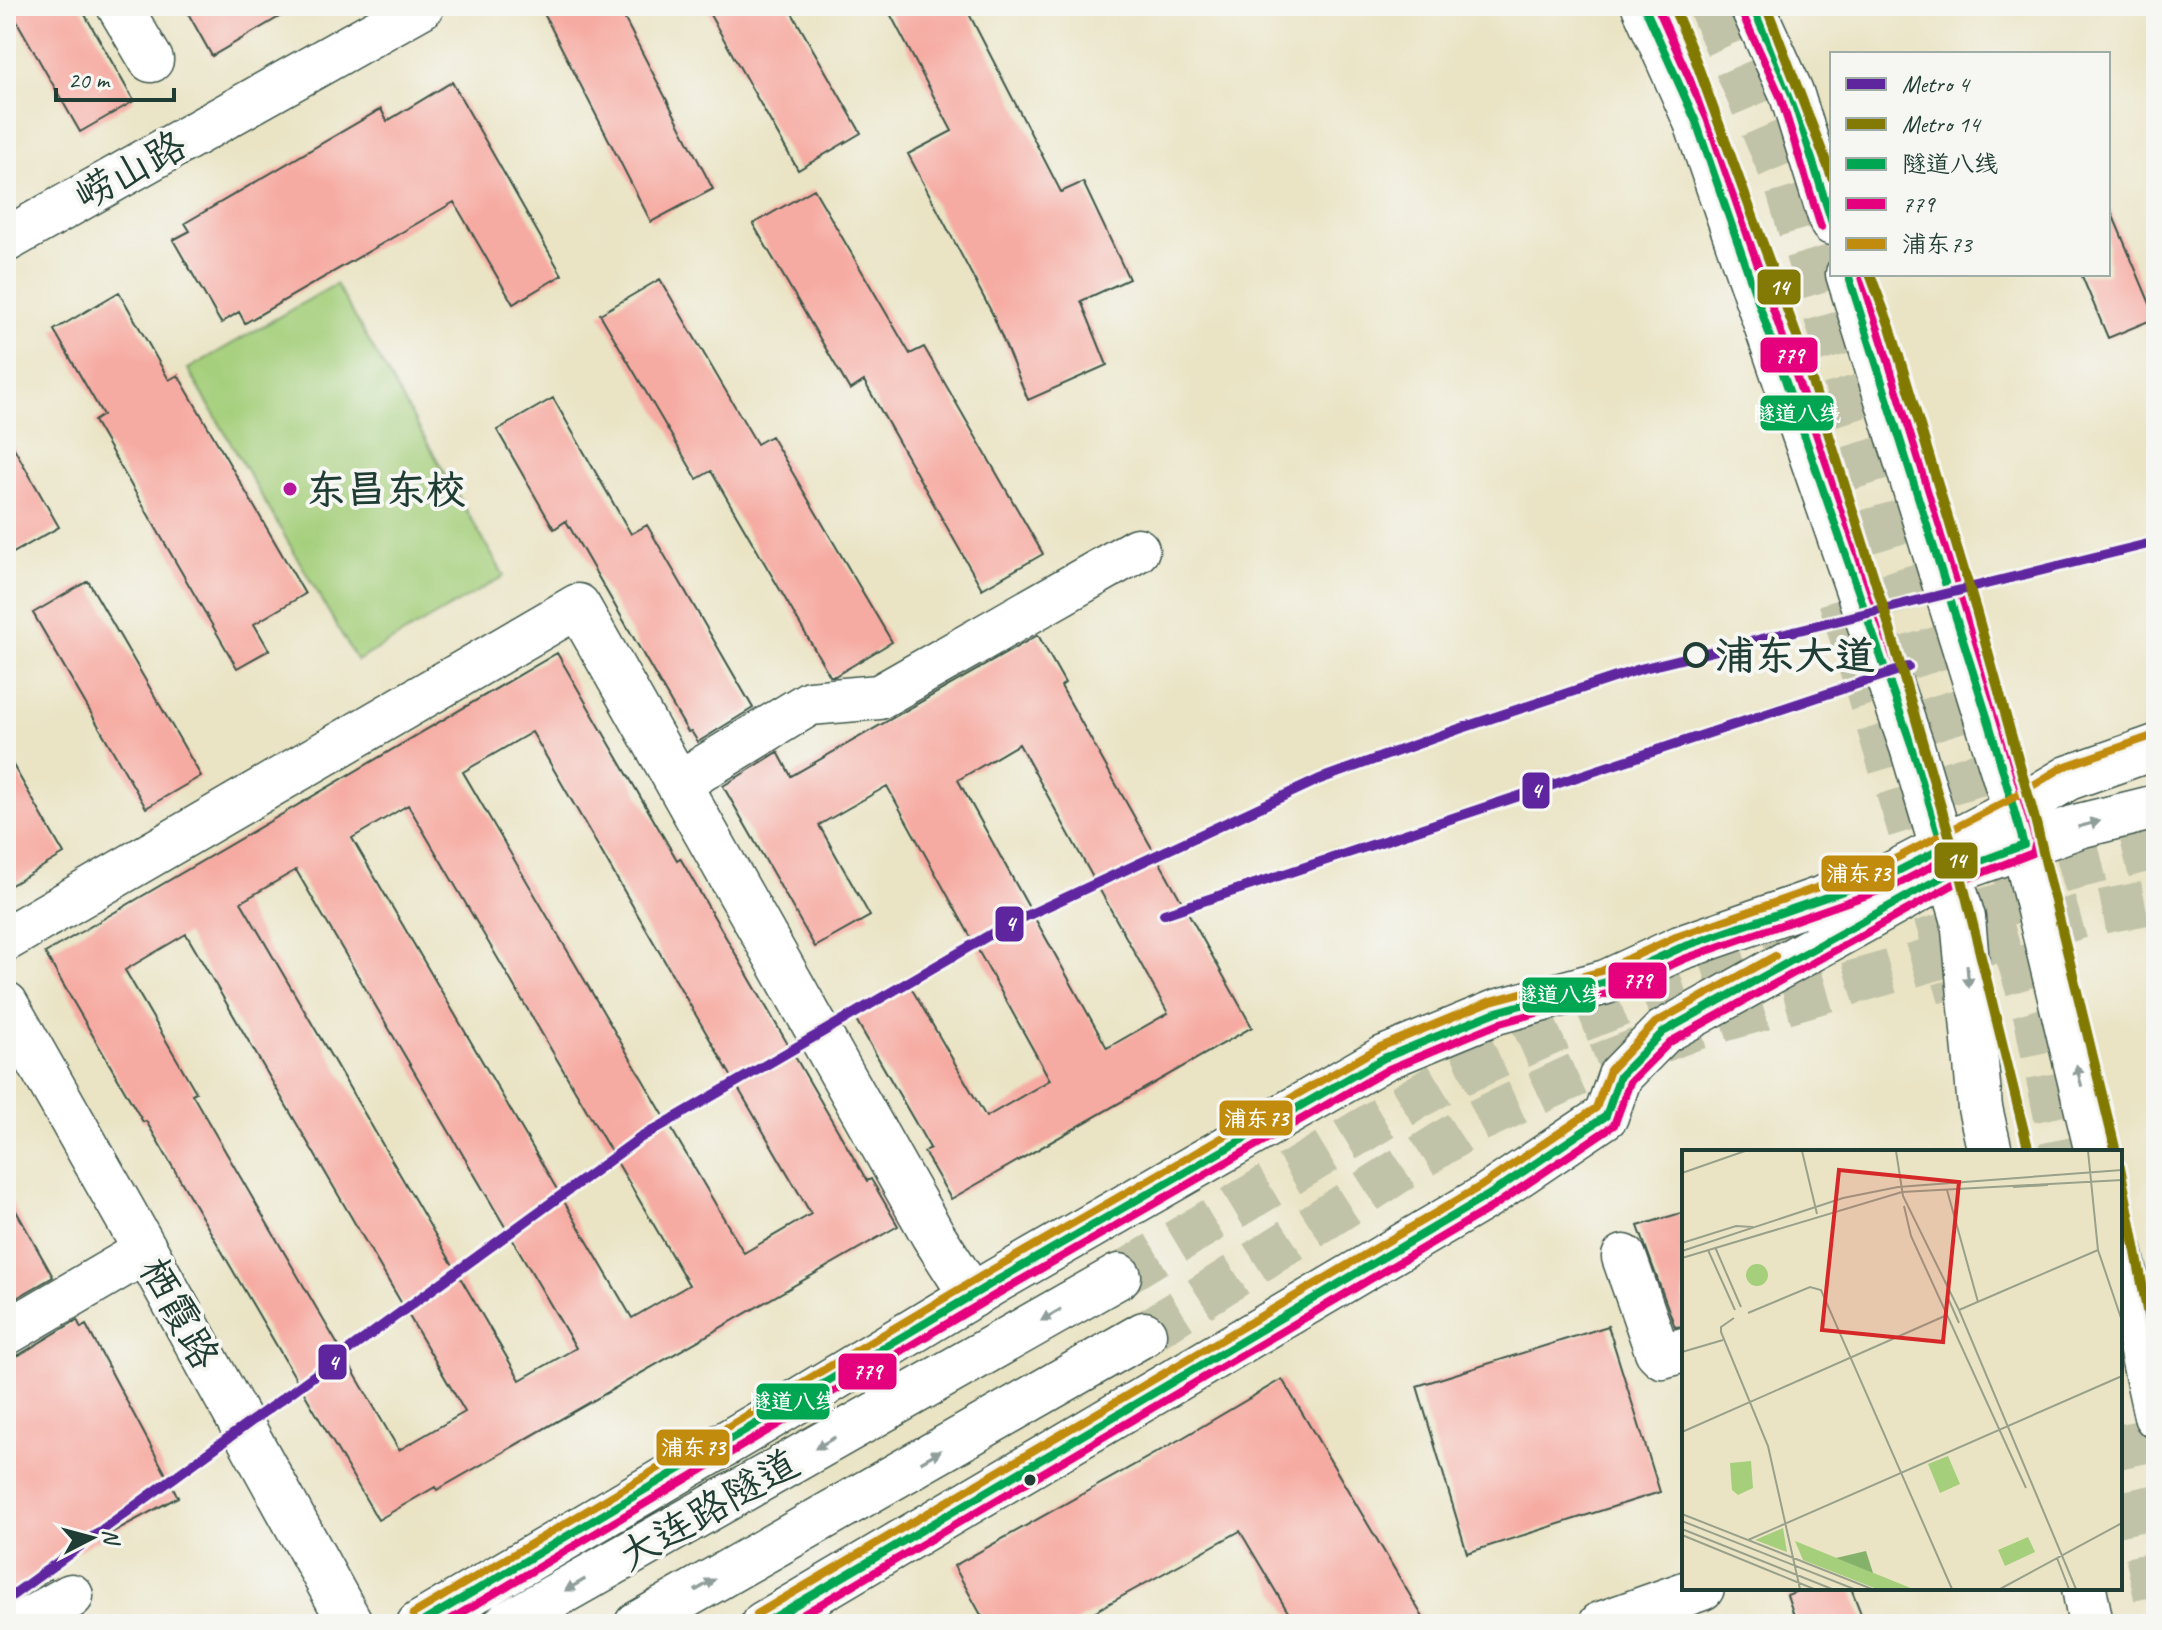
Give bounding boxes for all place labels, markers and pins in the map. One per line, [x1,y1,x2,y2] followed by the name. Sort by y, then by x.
[306,465,466,515] place label: 东昌东校
[281,480,299,498] marker: 东昌东校
[1715,631,1875,681] place label: 浦东大道
[1684,643,1708,667] marker: 浦东大道
[1022,1472,1038,1488] unlabelled marker

